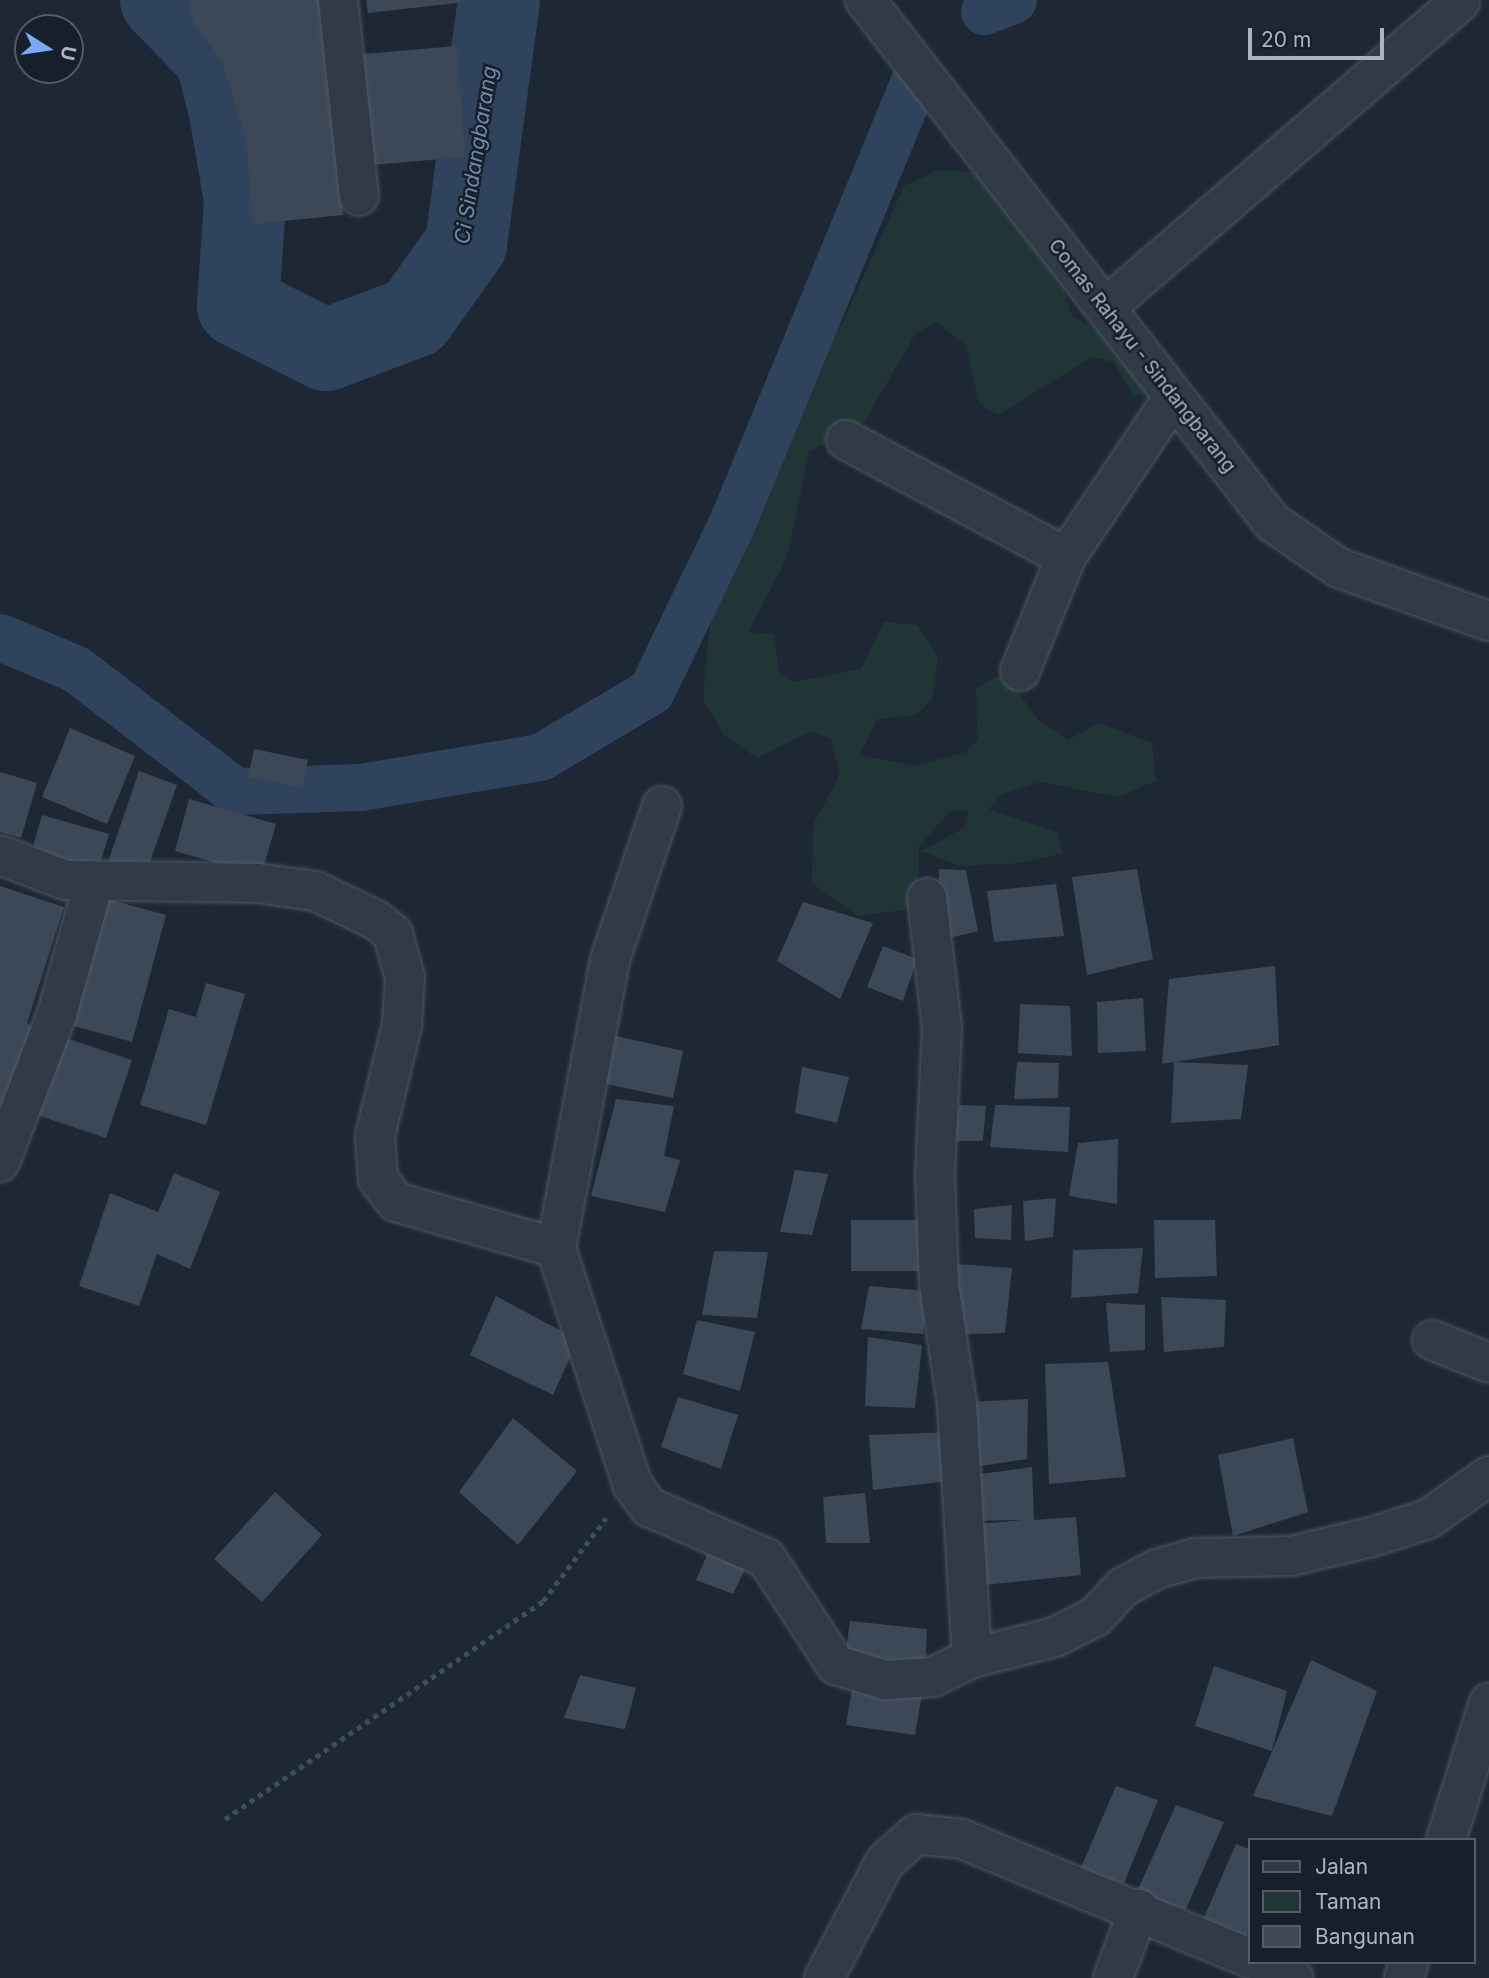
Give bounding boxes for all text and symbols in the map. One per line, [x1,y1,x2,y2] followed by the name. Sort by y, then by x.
[14,14,84,84] north arrow
[1251,14,1388,58] scale bar
[1261,27,1311,52] text: 20 m
[55,44,81,62] text: U
[449,64,503,246] water label: Ci Sindangbarang
[1044,235,1240,477] street label: Comas Rahayu - Sindangbarang
[1248,1838,1475,1964] legend
[1315,1854,1368,1879] text: Jalan
[1315,1889,1381,1914] text: Taman
[1315,1924,1415,1949] text: Bangunan

